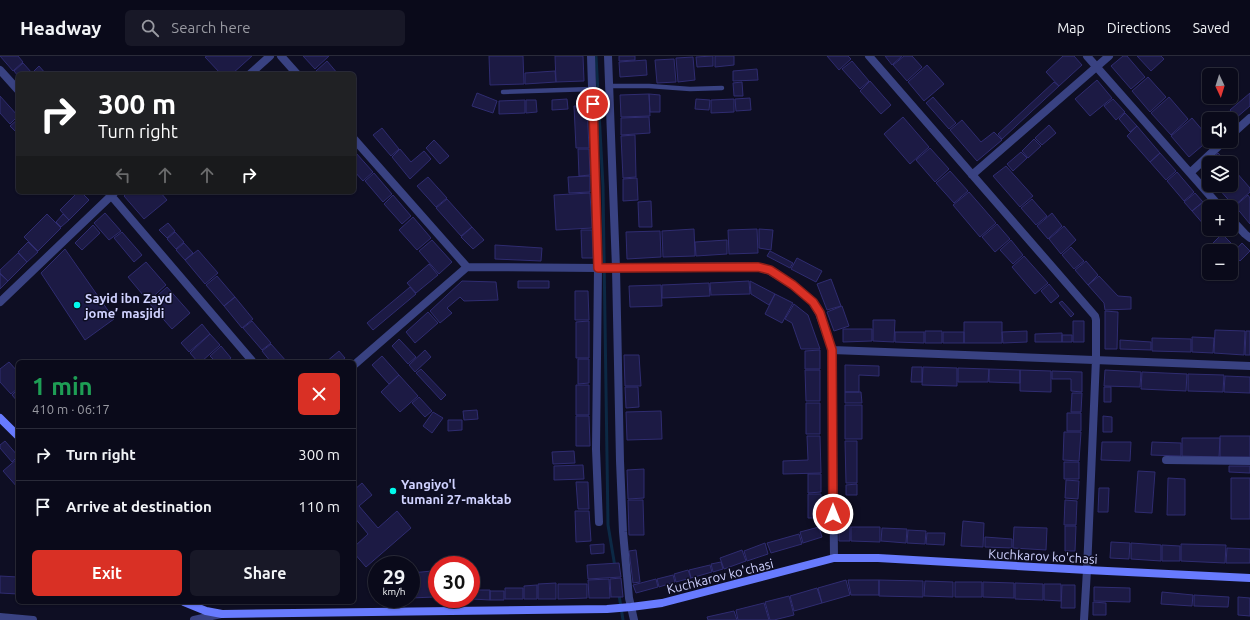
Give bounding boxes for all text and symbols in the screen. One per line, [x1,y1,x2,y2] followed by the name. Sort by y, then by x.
[125,10,405,46] search box
[20,17,101,39] text: Headway
[139,17,161,39] icon: search
[171,19,251,36] text: Search here
[1057,20,1085,36] text: Map
[1107,20,1171,36] text: Directions
[1193,20,1230,36] text: Saved
[1202,68,1238,104] north arrow
[1202,68,1238,280] map controls
[576,87,610,121] pin
[32,88,84,140] icon: right
[98,88,176,119] text: 300 m
[582,93,604,115] icon: arrive
[1202,112,1238,148] button: sound
[98,121,178,141] text: Turn right
[1202,156,1238,192] button: layers
[112,164,134,186] icon: left
[154,164,176,186] icon: ahead
[196,164,218,186] icon: ahead
[238,164,260,186] icon: right
[1202,200,1238,236] button: +
[1202,244,1238,280] button: −
[84,291,172,320] place label: Sayid ibn Zayd jome’ masjidi
[72,300,82,310] marker: Sayid ibn Zayd jome’ masjidi
[32,373,93,400] text: 1 min
[298,373,340,415] button: close
[32,402,110,416] text: 410 m · 06:17
[32,444,54,466] icon: right
[66,446,136,463] text: Turn right
[298,446,340,463] text: 300 m
[401,477,512,506] place label: Yangiyo'l tumani 27-maktab
[388,486,398,496] marker: Yangiyo'l tumani 27-maktab
[812,493,854,535] position arrow
[32,496,54,518] icon: arrive
[66,498,212,515] text: Arrive at destination
[298,498,340,515] text: 110 m
[988,546,1098,566] street label: Kuchkarov ko'chasi
[32,550,182,596] button: Exit
[190,550,340,596] button: Share
[428,556,480,608] speed limit sign: 30
[665,556,775,596] street label: Kuchkarov ko'chasi
[383,565,405,588] text: 29
[382,586,406,597] text: km/h

